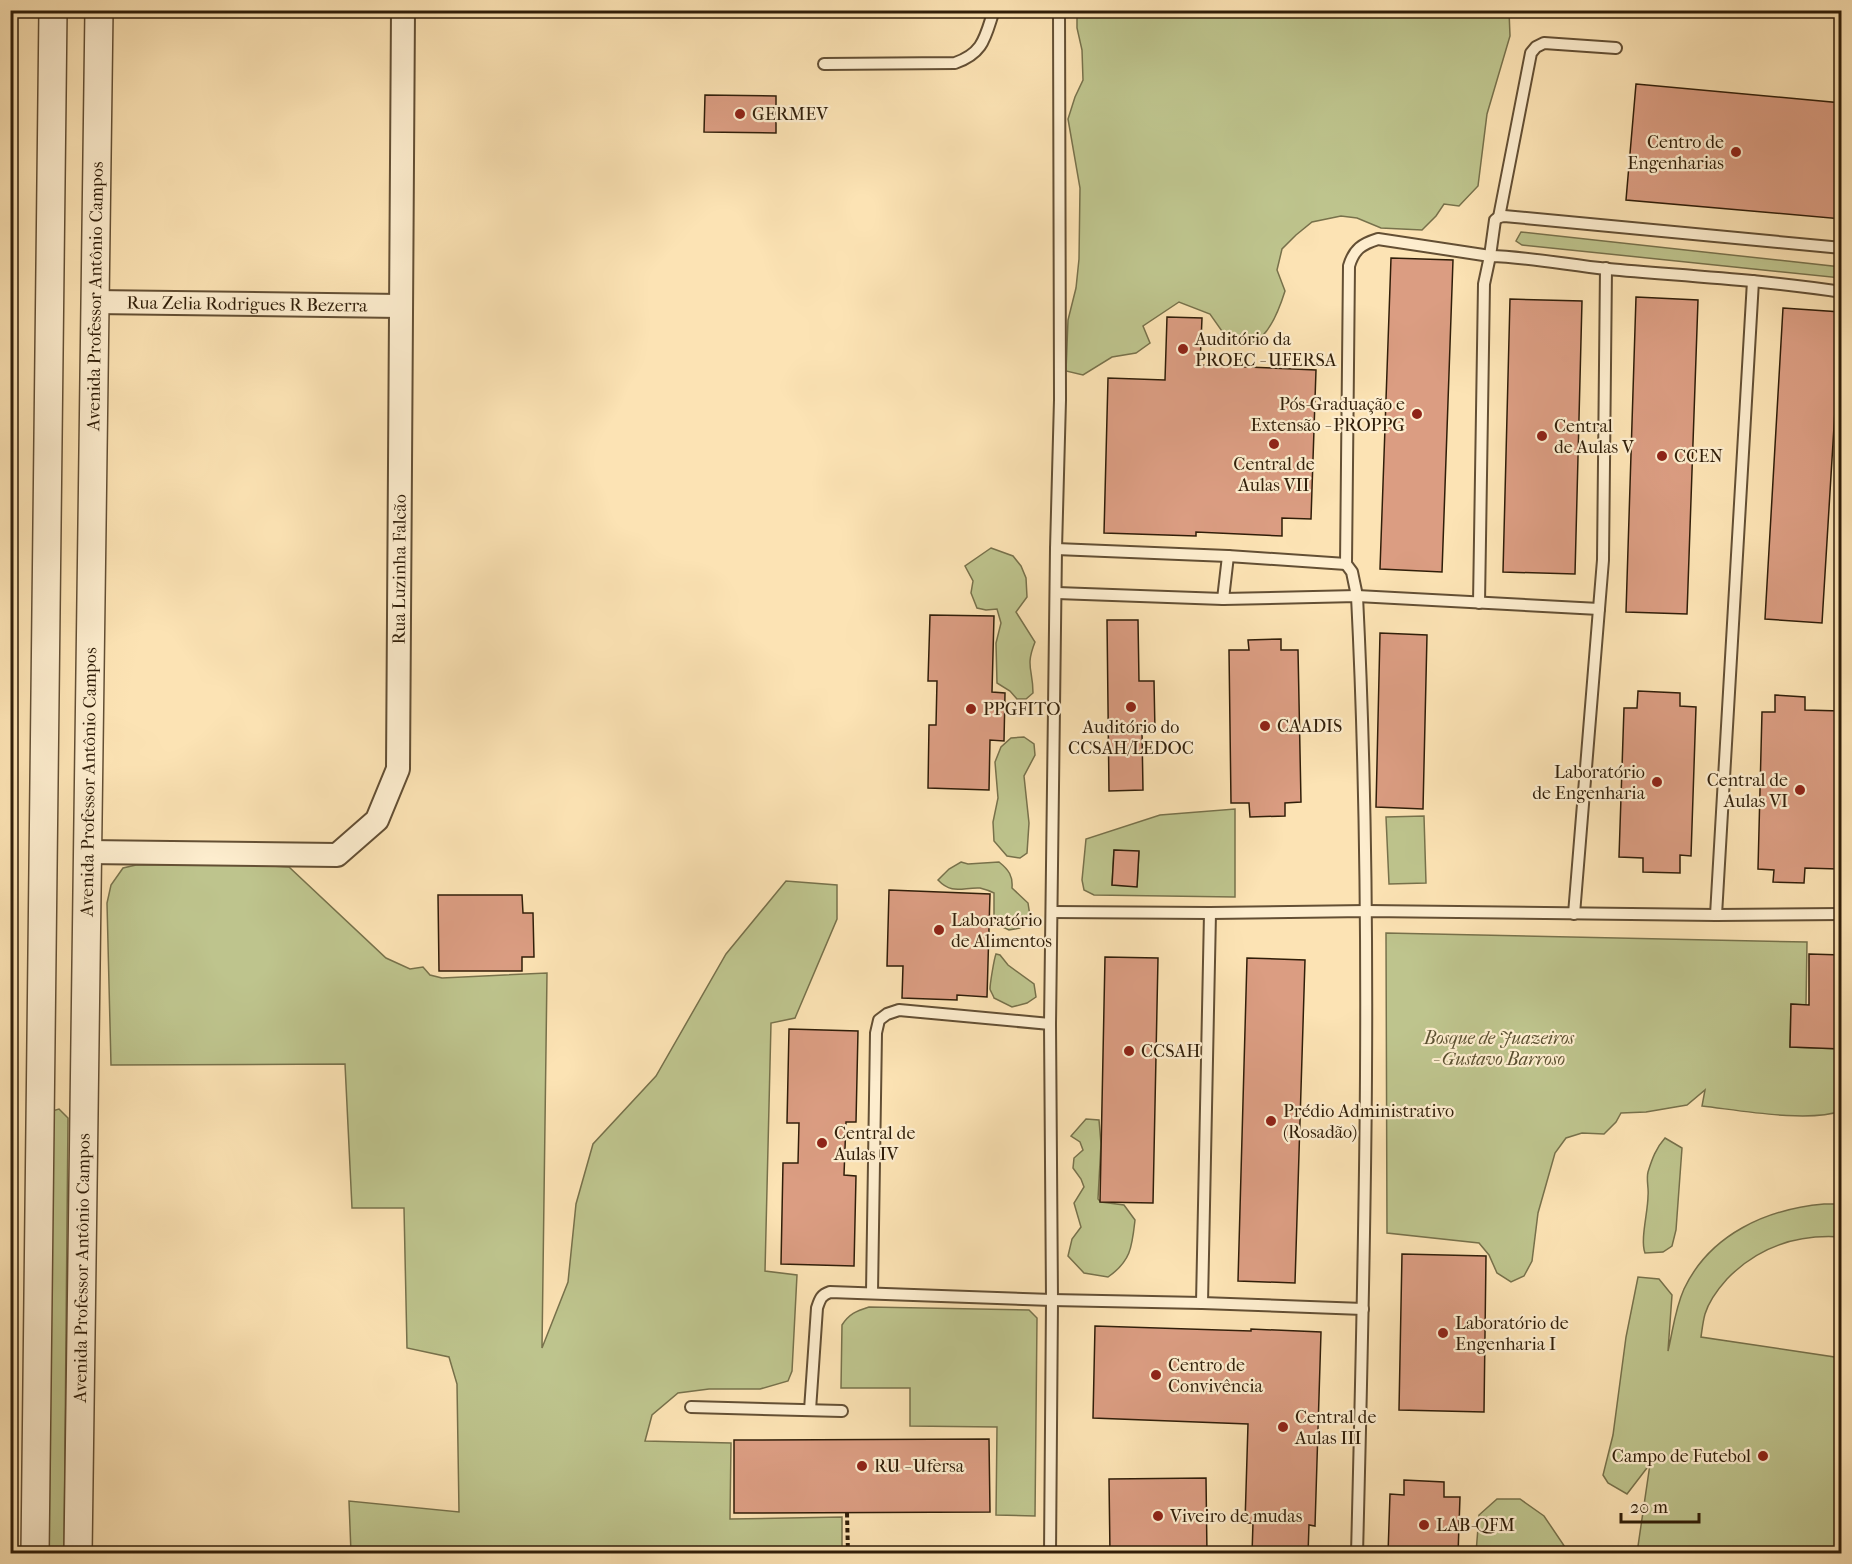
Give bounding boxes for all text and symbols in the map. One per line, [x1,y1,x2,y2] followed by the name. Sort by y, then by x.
[752,104,829,125] place label: GERMEV
[733,107,747,121] marker: GERMEV
[1627,132,1724,174] place label: Centro de Engenharias
[1729,145,1743,159] marker: Centro de Engenharias
[83,161,108,432] street label: Avenida Professor Antônio Campos
[126,292,368,317] street label: Rua Zelia Rodrigues R Bezerra
[1194,329,1337,371] place label: Auditório da PROEC - UFERSA
[1176,342,1190,356] marker: Auditório da PROEC - UFERSA
[1251,394,1405,436] place label: Pós-Graduação e Extensão - PROPPG
[1410,407,1424,421] marker: Pós-Graduação e Extensão - PROPPG
[1554,416,1635,458] place label: Central de Aulas V
[1535,429,1549,443] marker: Central de Aulas V
[1267,437,1281,451] marker: Central de Aulas VII
[1674,446,1723,467] place label: CCEN
[1655,449,1669,463] marker: CCEN
[1233,454,1315,496] place label: Central de Aulas VII
[389,494,411,645] street label: Rua Luzinha Falcão
[77,647,101,918] street label: Avenida Professor Antônio Campos
[983,699,1061,720] place label: PPGFITO
[1124,700,1138,714] marker: Auditório do CCSAH/LEDOC
[964,702,978,716] marker: PPGFITO
[1277,716,1342,737] place label: CAADIS
[1068,717,1194,759] place label: Auditório do CCSAH/LEDOC
[1258,719,1272,733] marker: CAADIS
[1532,762,1646,804] place label: Laboratório de Engenharia
[1707,770,1788,812] place label: Central de Aulas VI
[1650,775,1664,789] marker: Laboratório de Engenharia
[1793,783,1807,797] marker: Central de Aulas VI
[951,910,1052,952] place label: Laboratório de Alimentos
[932,923,946,937] marker: Laboratório de Alimentos
[1423,1028,1575,1070] park label: Bosque de Juazeiros - Gustavo Barroso
[1141,1041,1200,1062] place label: CCSAH
[1122,1044,1136,1058] marker: CCSAH
[1283,1101,1454,1143] place label: Prédio Administrativo (Rosadão)
[1264,1114,1278,1128] marker: Prédio Administrativo (Rosadão)
[833,1123,915,1165] place label: Central de Aulas IV
[70,1133,95,1404] street label: Avenida Professor Antônio Campos
[815,1136,829,1150] marker: Central de Aulas IV
[1455,1313,1569,1355] place label: Laboratório de Engenharia I
[1436,1326,1450,1340] marker: Laboratório de Engenharia I
[1168,1355,1263,1397] place label: Centro de Convivência
[1149,1368,1163,1382] marker: Centro de Convivência
[1294,1407,1376,1449] place label: Central de Aulas III
[1276,1420,1290,1434] marker: Central de Aulas III
[1612,1446,1751,1467] place label: Campo de Futebol
[1756,1449,1770,1463] marker: Campo de Futebol
[874,1456,965,1477] place label: RU - Ufersa
[855,1459,869,1473] marker: RU - Ufersa
[1621,1486,1699,1524] scale bar
[1630,1497,1668,1518] text: 20 m
[1169,1506,1303,1527] place label: Viveiro de mudas
[1151,1509,1165,1523] marker: Viveiro de mudas
[1436,1515,1515,1536] place label: LAB-QFM
[1417,1518,1431,1532] marker: LAB-QFM

